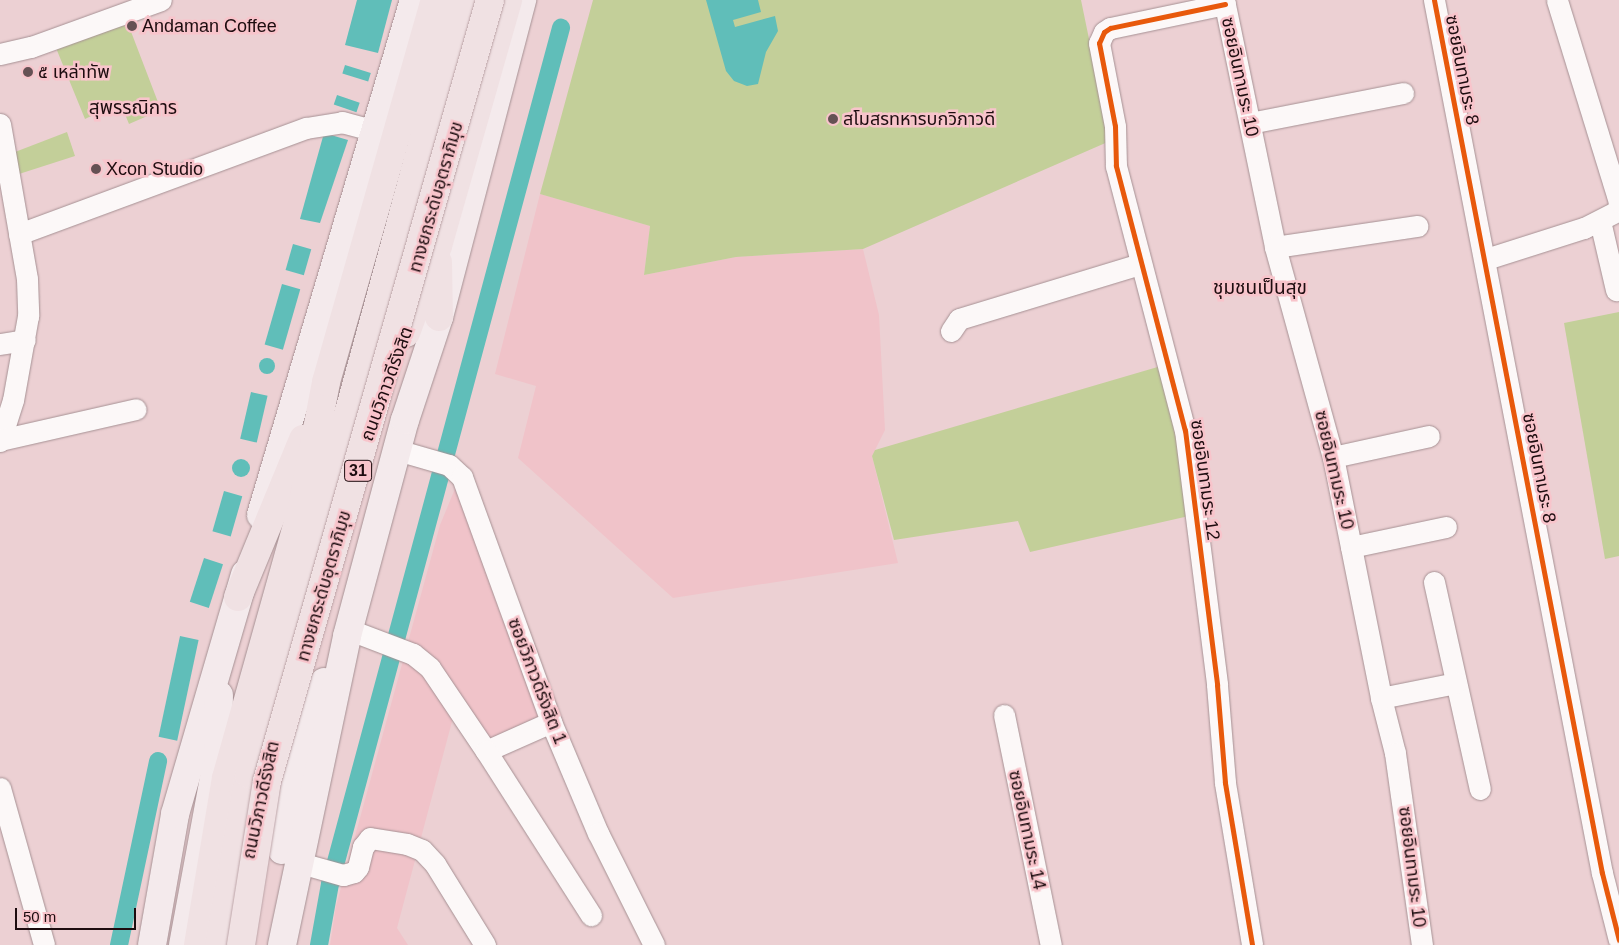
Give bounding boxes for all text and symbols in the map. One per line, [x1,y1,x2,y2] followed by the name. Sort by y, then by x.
[1441,13,1483,127] street label: ซอยอินทามระ 8
[142,15,277,37] place label: Andaman Coffee
[1217,15,1263,139] street label: ซอยอินทามระ 10
[126,20,138,32] marker: Andaman Coffee
[38,61,110,83] place label: ๕ เหล่าทัพ
[22,66,34,78] marker: ๕ เหล่าทัพ
[89,97,177,119] district label: สุพรรณิการ
[843,108,995,130] place label: สโมสรทหารบกวิภาวดี
[827,113,839,125] marker: สโมสรทหารบกวิภาวดี
[404,119,468,275] street label: ทางยกระดับอุตราภิมุข
[106,158,203,180] place label: Xcon Studio
[90,163,102,175] marker: Xcon Studio
[1213,277,1307,299] district label: ชุมชนเป็นสุข
[356,324,418,444] street label: ถนนวิภาวดีรังสิต
[1310,408,1358,532] street label: ซอยอินทามระ 10
[1518,411,1560,525] street label: ซอยอินทามระ 8
[1186,418,1224,542] street label: ซอยอินทามระ 12
[343,458,373,484] road number: 31
[292,508,356,664] street label: ทางยกระดับอุตราภิมุข
[503,615,571,747] street label: ซอยวิภาวดีรังสิต 1
[238,739,284,861] street label: ถนนวิภาวดีรังสิต
[1004,768,1050,892] street label: ซอยอินทามระ 14
[1394,805,1430,929] street label: ซอยอินทามระ 10
[18,898,139,930] scale bar
[23,908,56,925] text: 50 m

